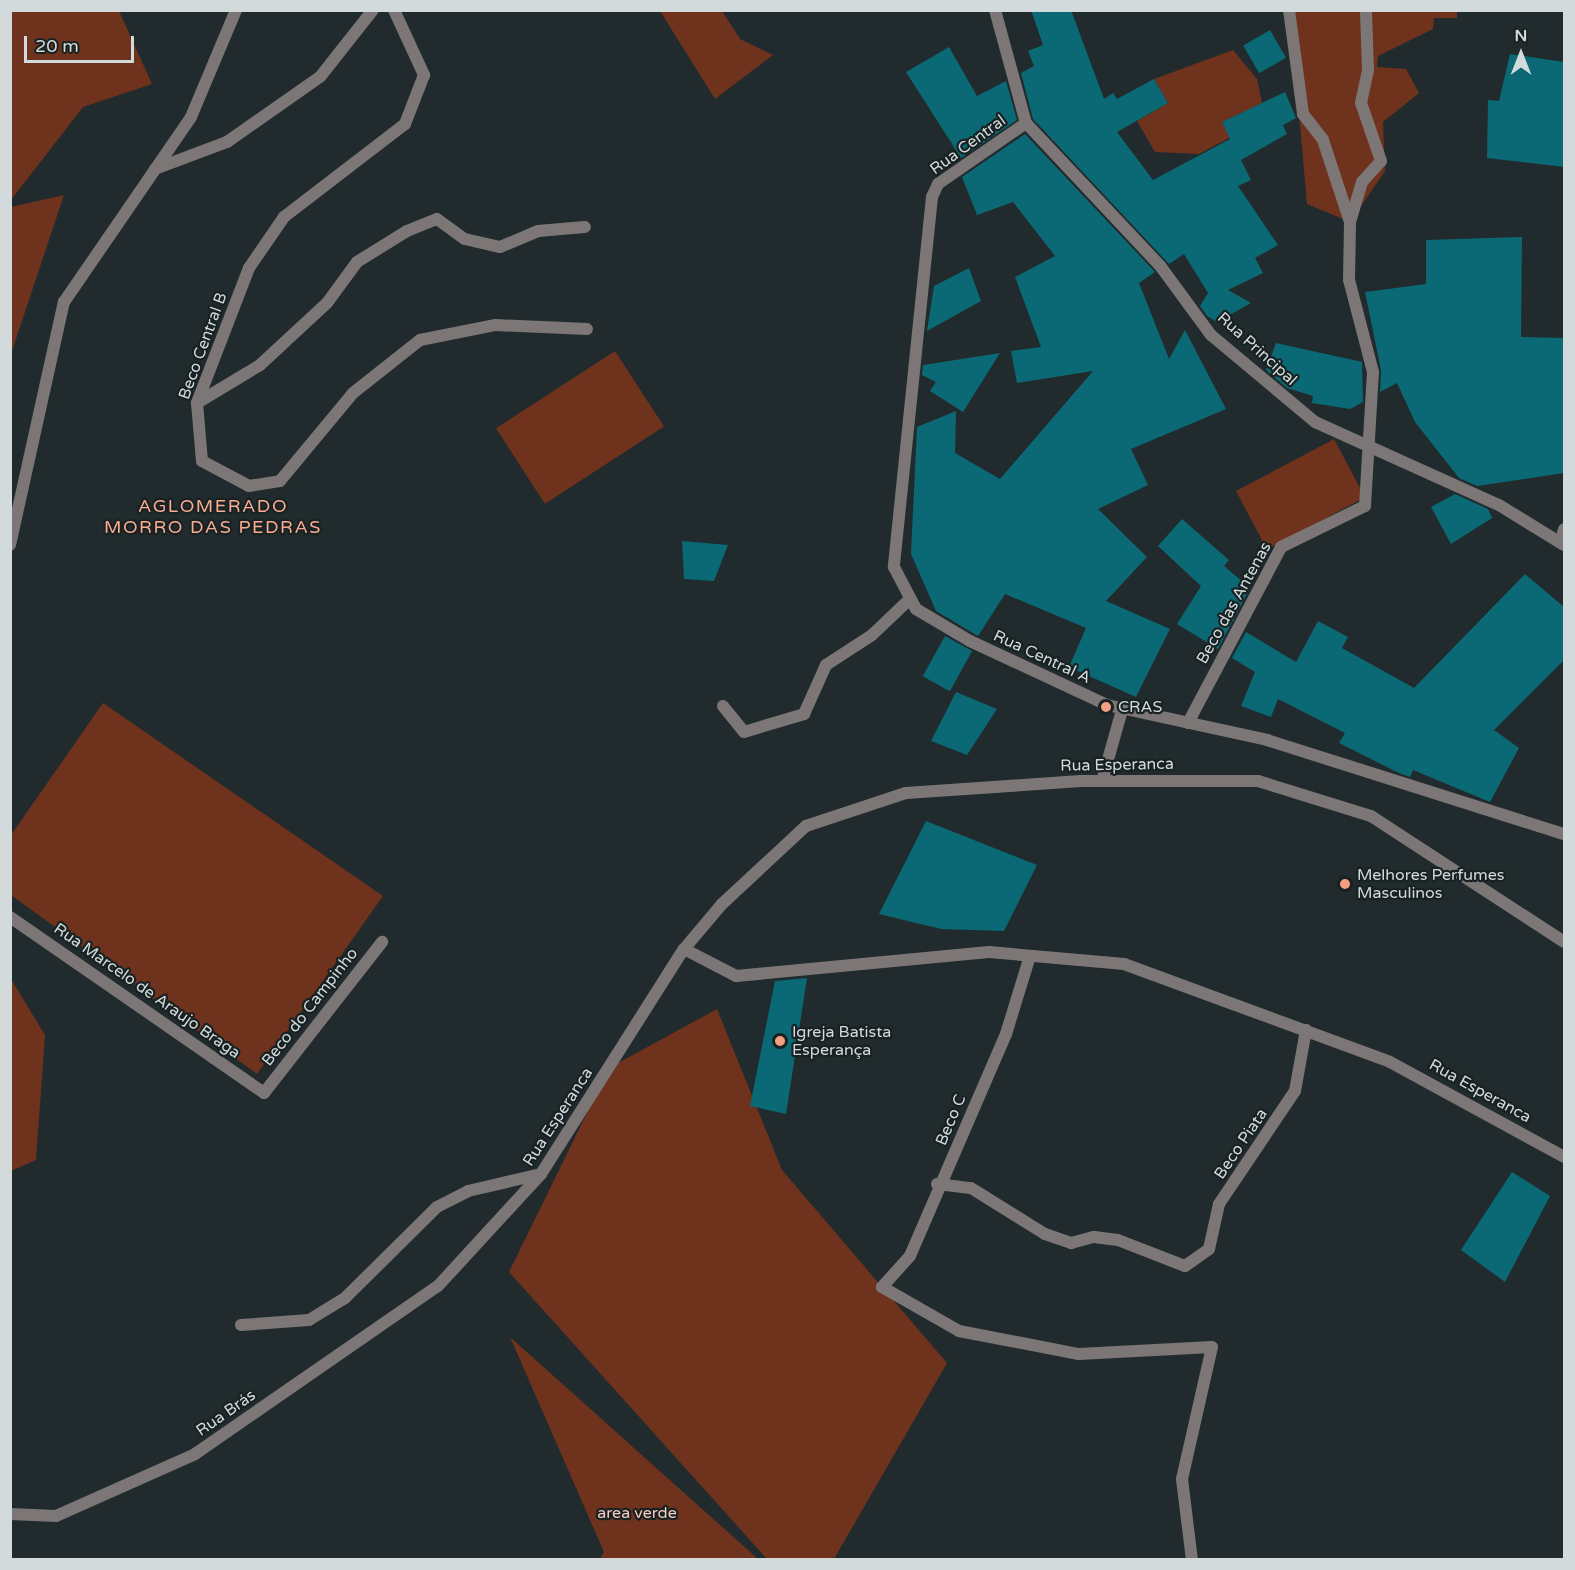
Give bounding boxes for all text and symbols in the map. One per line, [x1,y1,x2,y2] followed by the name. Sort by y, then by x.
[27,24,136,62] scale bar
[1491,24,1551,84] north arrow
[1515,26,1527,46] text: N
[35,35,79,57] text: 20 m
[926,111,1010,179] street label: Rua Central
[175,290,231,402] street label: Beco Central B
[1213,308,1301,390] street label: Rua Principal
[104,496,322,538] district label: AGLOMERADO MORRO DAS PEDRAS
[1193,539,1275,667] street label: Beco das Antenas
[990,626,1094,688] street label: Rua Central A
[1118,697,1162,717] place label: CRAS
[1099,700,1113,714] marker: CRAS
[1060,754,1174,776] street label: Rua Esperanca
[1357,865,1505,903] place label: Melhores Perfumes Masculinos
[1338,877,1352,891] marker: Melhores Perfumes Masculinos
[50,919,244,1063] street label: Rua Marcelo de Araujo Braga
[258,944,362,1070] street label: Beco do Campinho
[792,1022,891,1060] place label: Igreja Batista Esperança
[773,1034,787,1048] marker: Igreja Batista Esperança
[1426,1055,1534,1127] street label: Rua Esperanca
[519,1064,597,1170] street label: Rua Esperanca
[932,1092,970,1148] street label: Beco C
[1210,1105,1272,1183] street label: Beco Piata
[193,1386,259,1440] street label: Rua Brás
[597,1503,677,1523] park label: area verde

